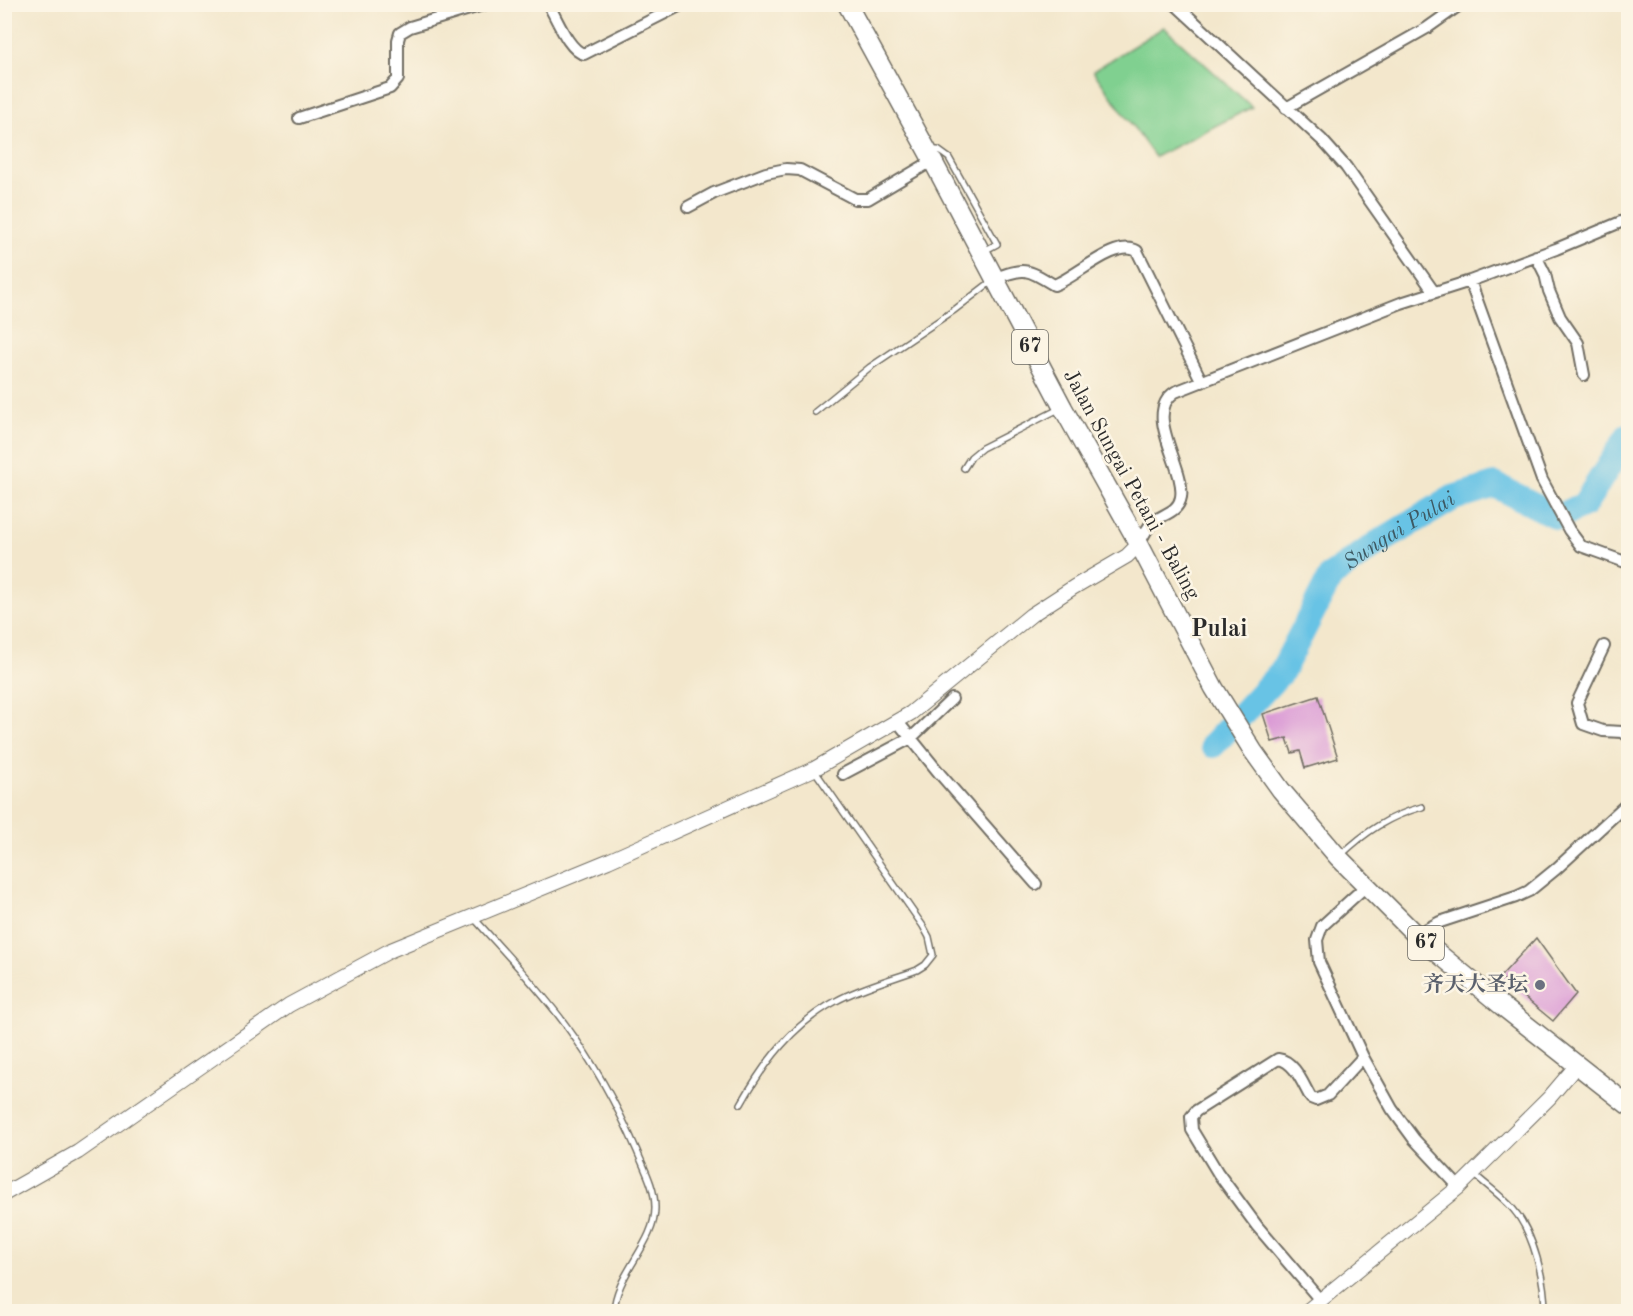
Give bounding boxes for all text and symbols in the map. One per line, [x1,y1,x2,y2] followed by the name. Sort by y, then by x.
[1012,330,1048,364] road number: 67
[1059,366,1203,604] street label: Jalan Sungai Petani - Baling
[1340,488,1460,574] water label: Sungai Pulai
[1191,618,1247,642] district label: Pulai
[1408,926,1444,960] road number: 67
[1423,972,1528,996] place label: 齐天大圣坛
[1533,978,1547,992] marker: 齐天大圣坛

